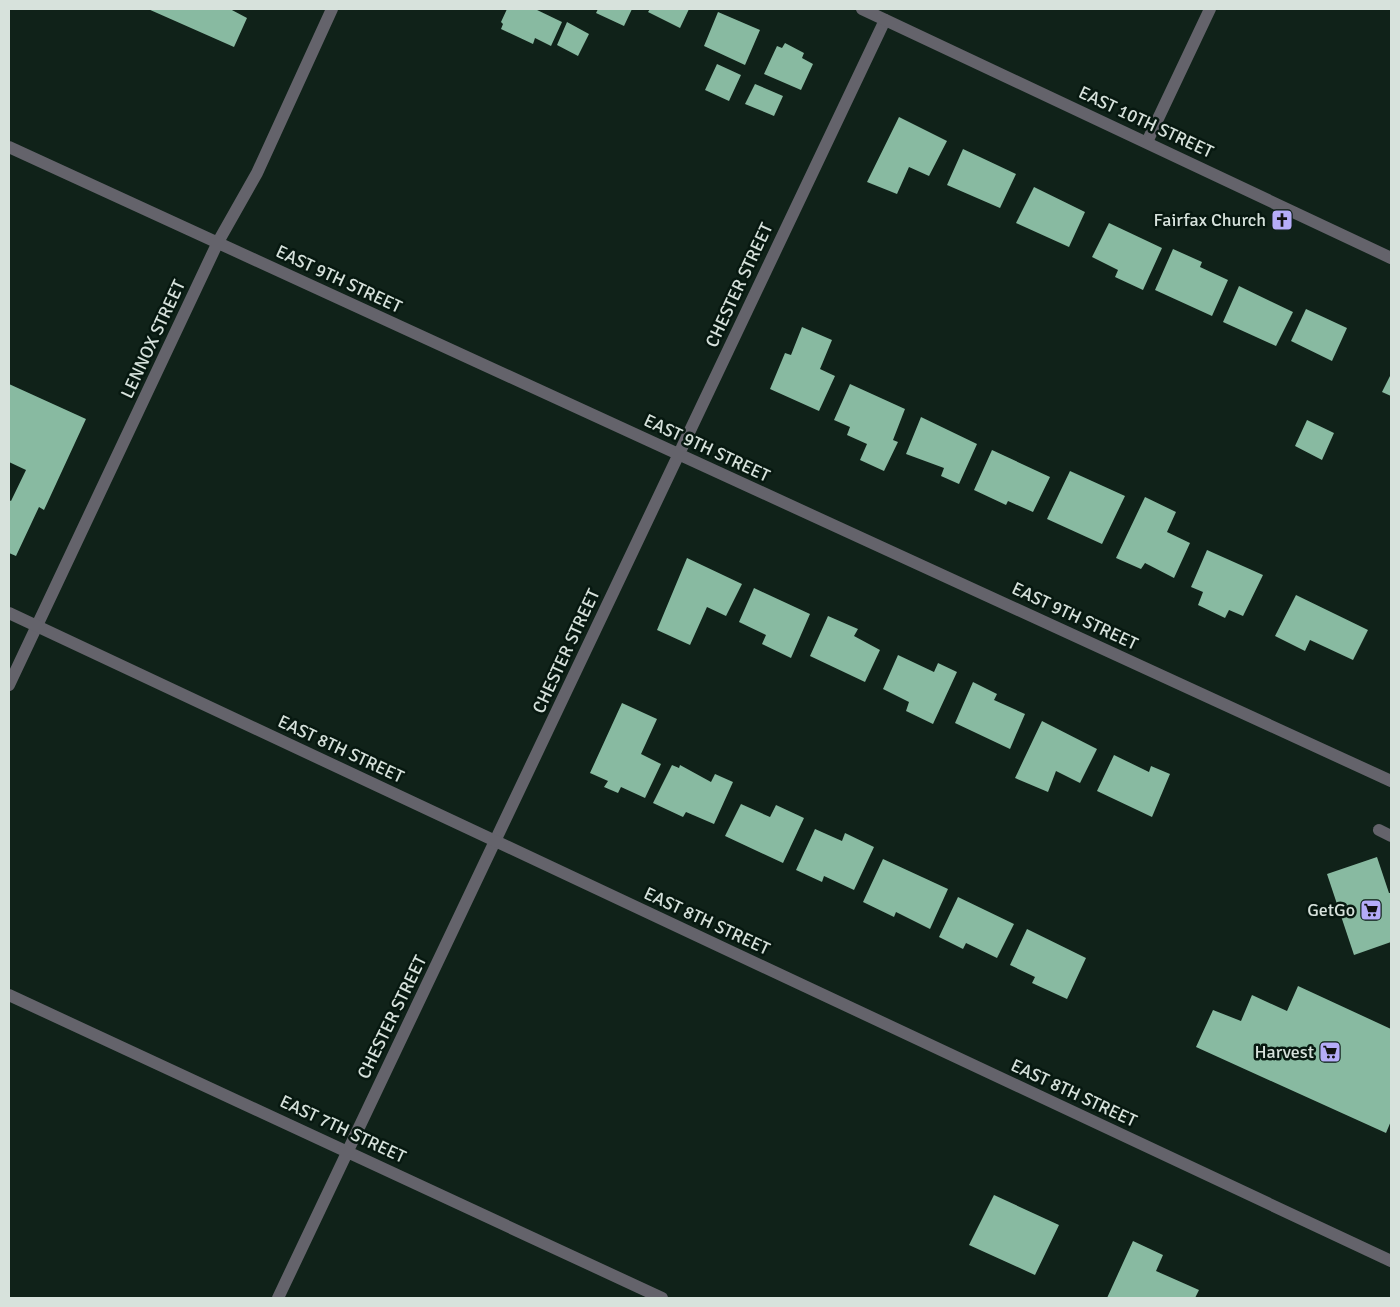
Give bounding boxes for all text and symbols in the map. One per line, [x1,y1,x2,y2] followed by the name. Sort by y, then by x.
[1075,81,1217,163] street label: EAST 10TH STREET
[1270,208,1294,232] church icon: Fairfax Church
[1154,209,1266,231] place label: Fairfax Church
[701,219,778,351] street label: CHESTER STREET
[272,240,406,318] street label: EAST 9TH STREET
[116,276,190,402] street label: LENNOX STREET
[640,409,774,487] street label: EAST 9TH STREET
[1008,577,1142,655] street label: EAST 9TH STREET
[528,585,605,717] street label: CHESTER STREET
[274,710,408,788] street label: EAST 8TH STREET
[640,882,774,960] street label: EAST 8TH STREET
[1359,898,1383,922] supermarket icon: GetGo
[1307,899,1355,921] place label: GetGo
[353,951,432,1082] street label: CHESTER STREET
[1318,1040,1342,1064] supermarket icon: Harvest
[1254,1041,1314,1063] place label: Harvest
[1007,1054,1141,1132] street label: EAST 8TH STREET
[276,1090,410,1168] street label: EAST 7TH STREET

